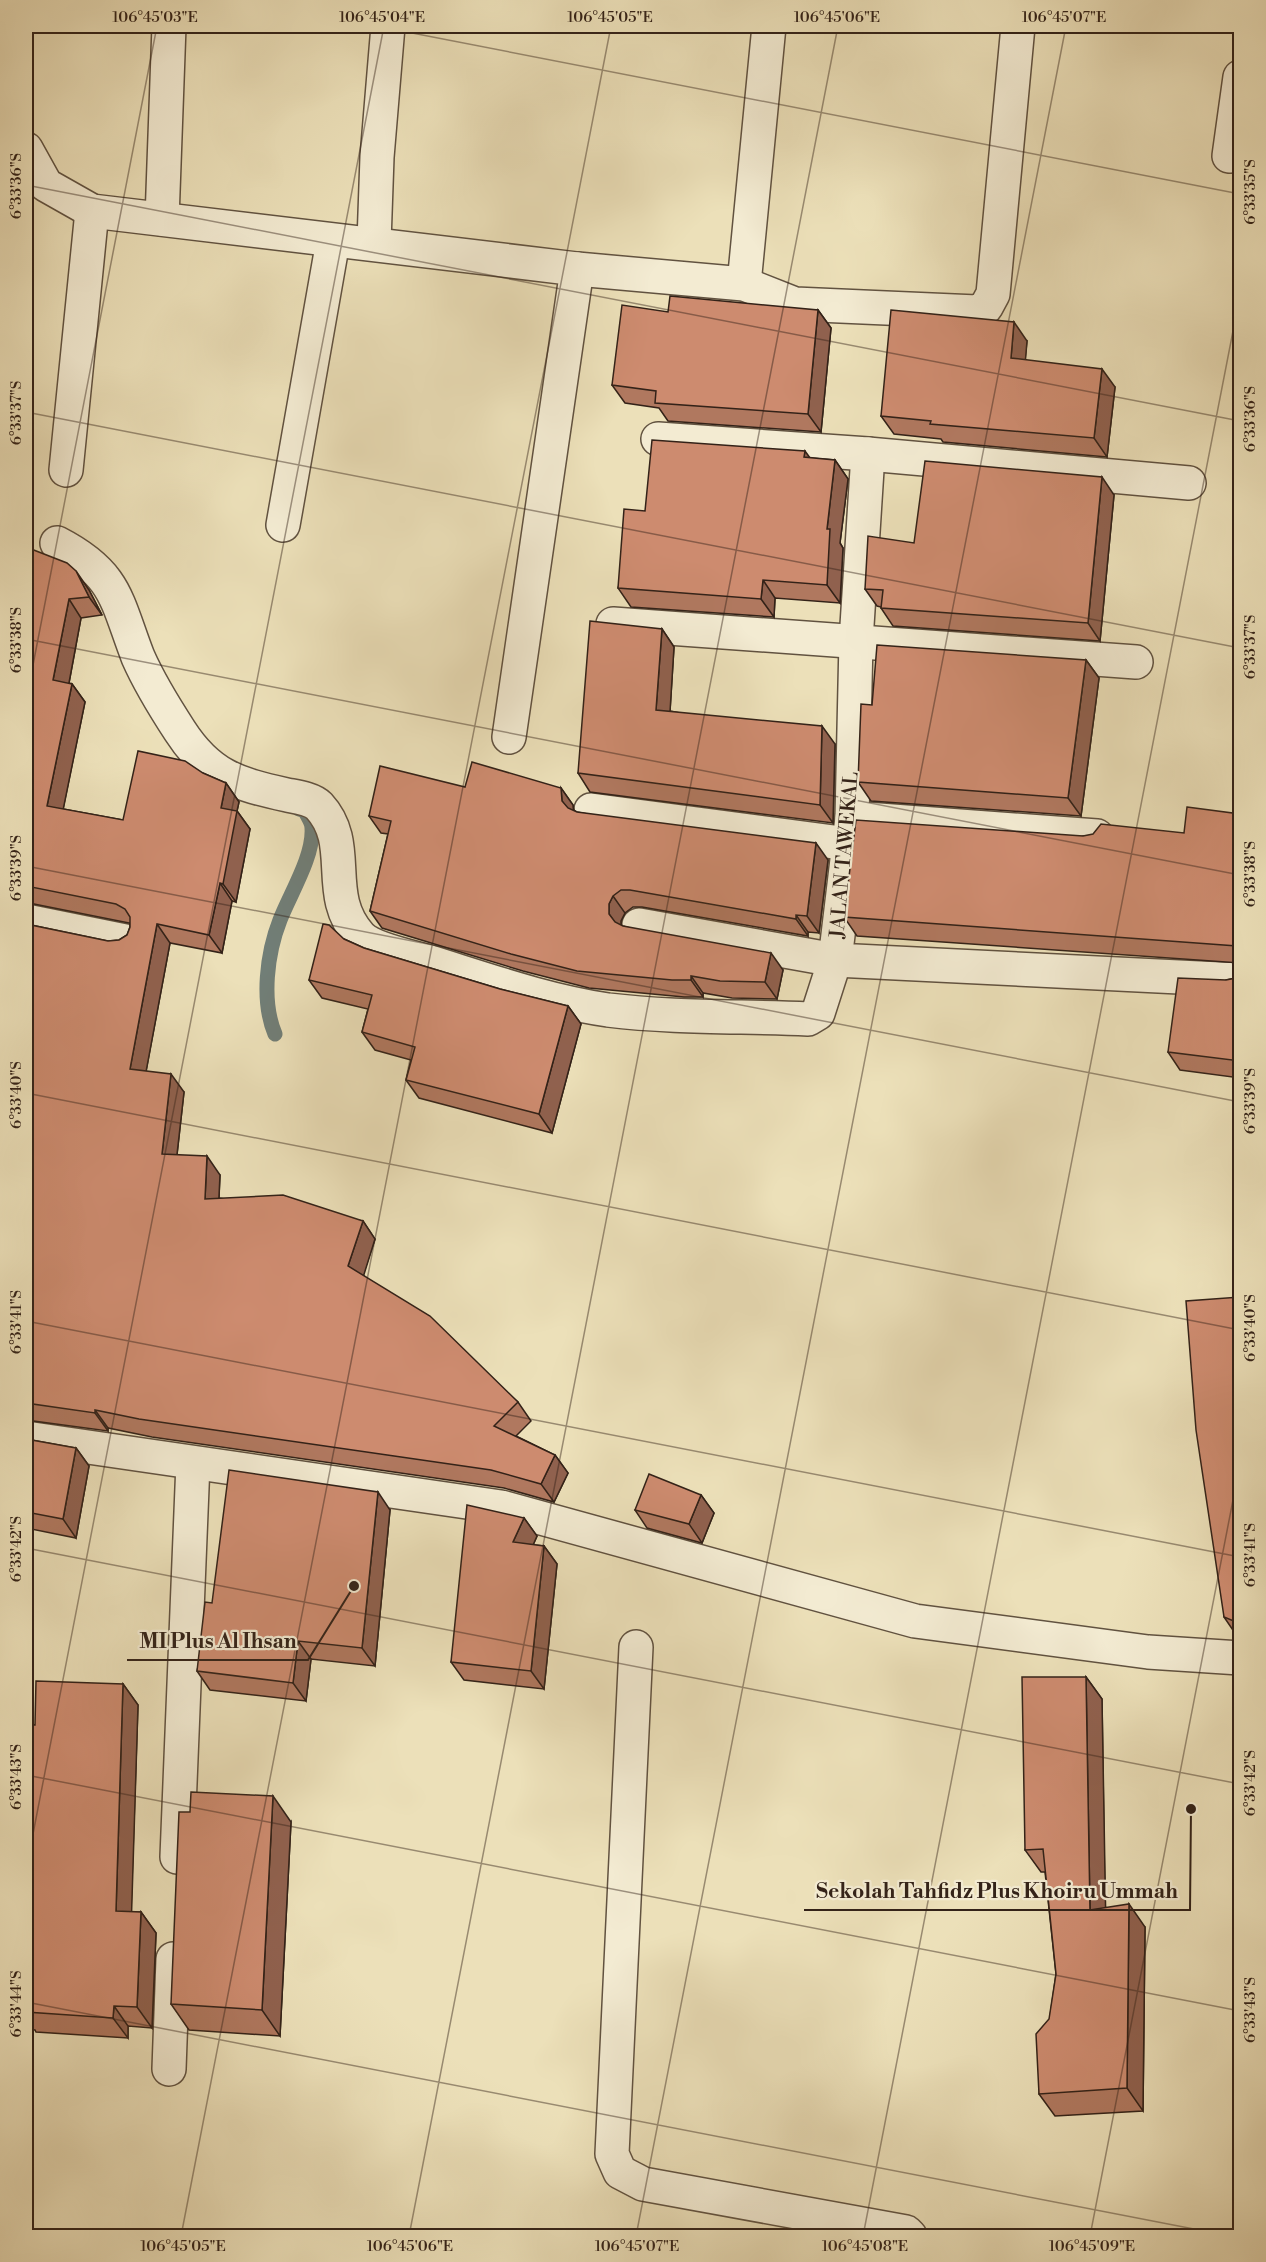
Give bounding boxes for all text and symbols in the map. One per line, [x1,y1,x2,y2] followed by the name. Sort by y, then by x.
[112,8,198,27] text: 106°45'03"E
[339,8,425,27] text: 106°45'04"E
[567,8,653,27] text: 106°45'05"E
[794,8,880,27] text: 106°45'06"E
[1022,8,1106,27] text: 106°45'07"E
[7,153,26,219] text: 6°33'36"S
[1241,159,1260,225] text: 6°33'35"S
[7,381,26,445] text: 6°33'37"S
[1241,386,1260,452] text: 6°33'36"S
[7,607,26,673] text: 6°33'38"S
[1241,615,1260,679] text: 6°33'37"S
[825,771,865,940] street label: JALAN TAWEKAL
[7,835,26,901] text: 6°33'39"S
[1241,841,1260,907] text: 6°33'38"S
[7,1061,26,1129] text: 6°33'40"S
[1241,1068,1260,1134] text: 6°33'39"S
[7,1290,26,1354] text: 6°33'41"S
[1241,1294,1260,1362] text: 6°33'40"S
[7,1516,26,1582] text: 6°33'42"S
[1241,1523,1260,1587] text: 6°33'41"S
[127,1621,308,1660] callout: MI Plus Al Ihsan
[139,1629,297,1655] text: MI Plus Al Ihsan
[7,1744,26,1810] text: 6°33'43"S
[1241,1750,1260,1816] text: 6°33'42"S
[804,1871,1190,1910] callout: Sekolah Tahfidz Plus Khoiru Ummah
[816,1879,1178,1905] text: Sekolah Tahfidz Plus Khoiru Ummah
[7,1970,26,2038] text: 6°33'44"S
[1241,1977,1260,2043] text: 6°33'43"S
[140,2237,226,2256] text: 106°45'05"E
[367,2237,453,2256] text: 106°45'06"E
[595,2237,679,2256] text: 106°45'07"E
[822,2237,908,2256] text: 106°45'08"E
[1049,2237,1135,2256] text: 106°45'09"E

